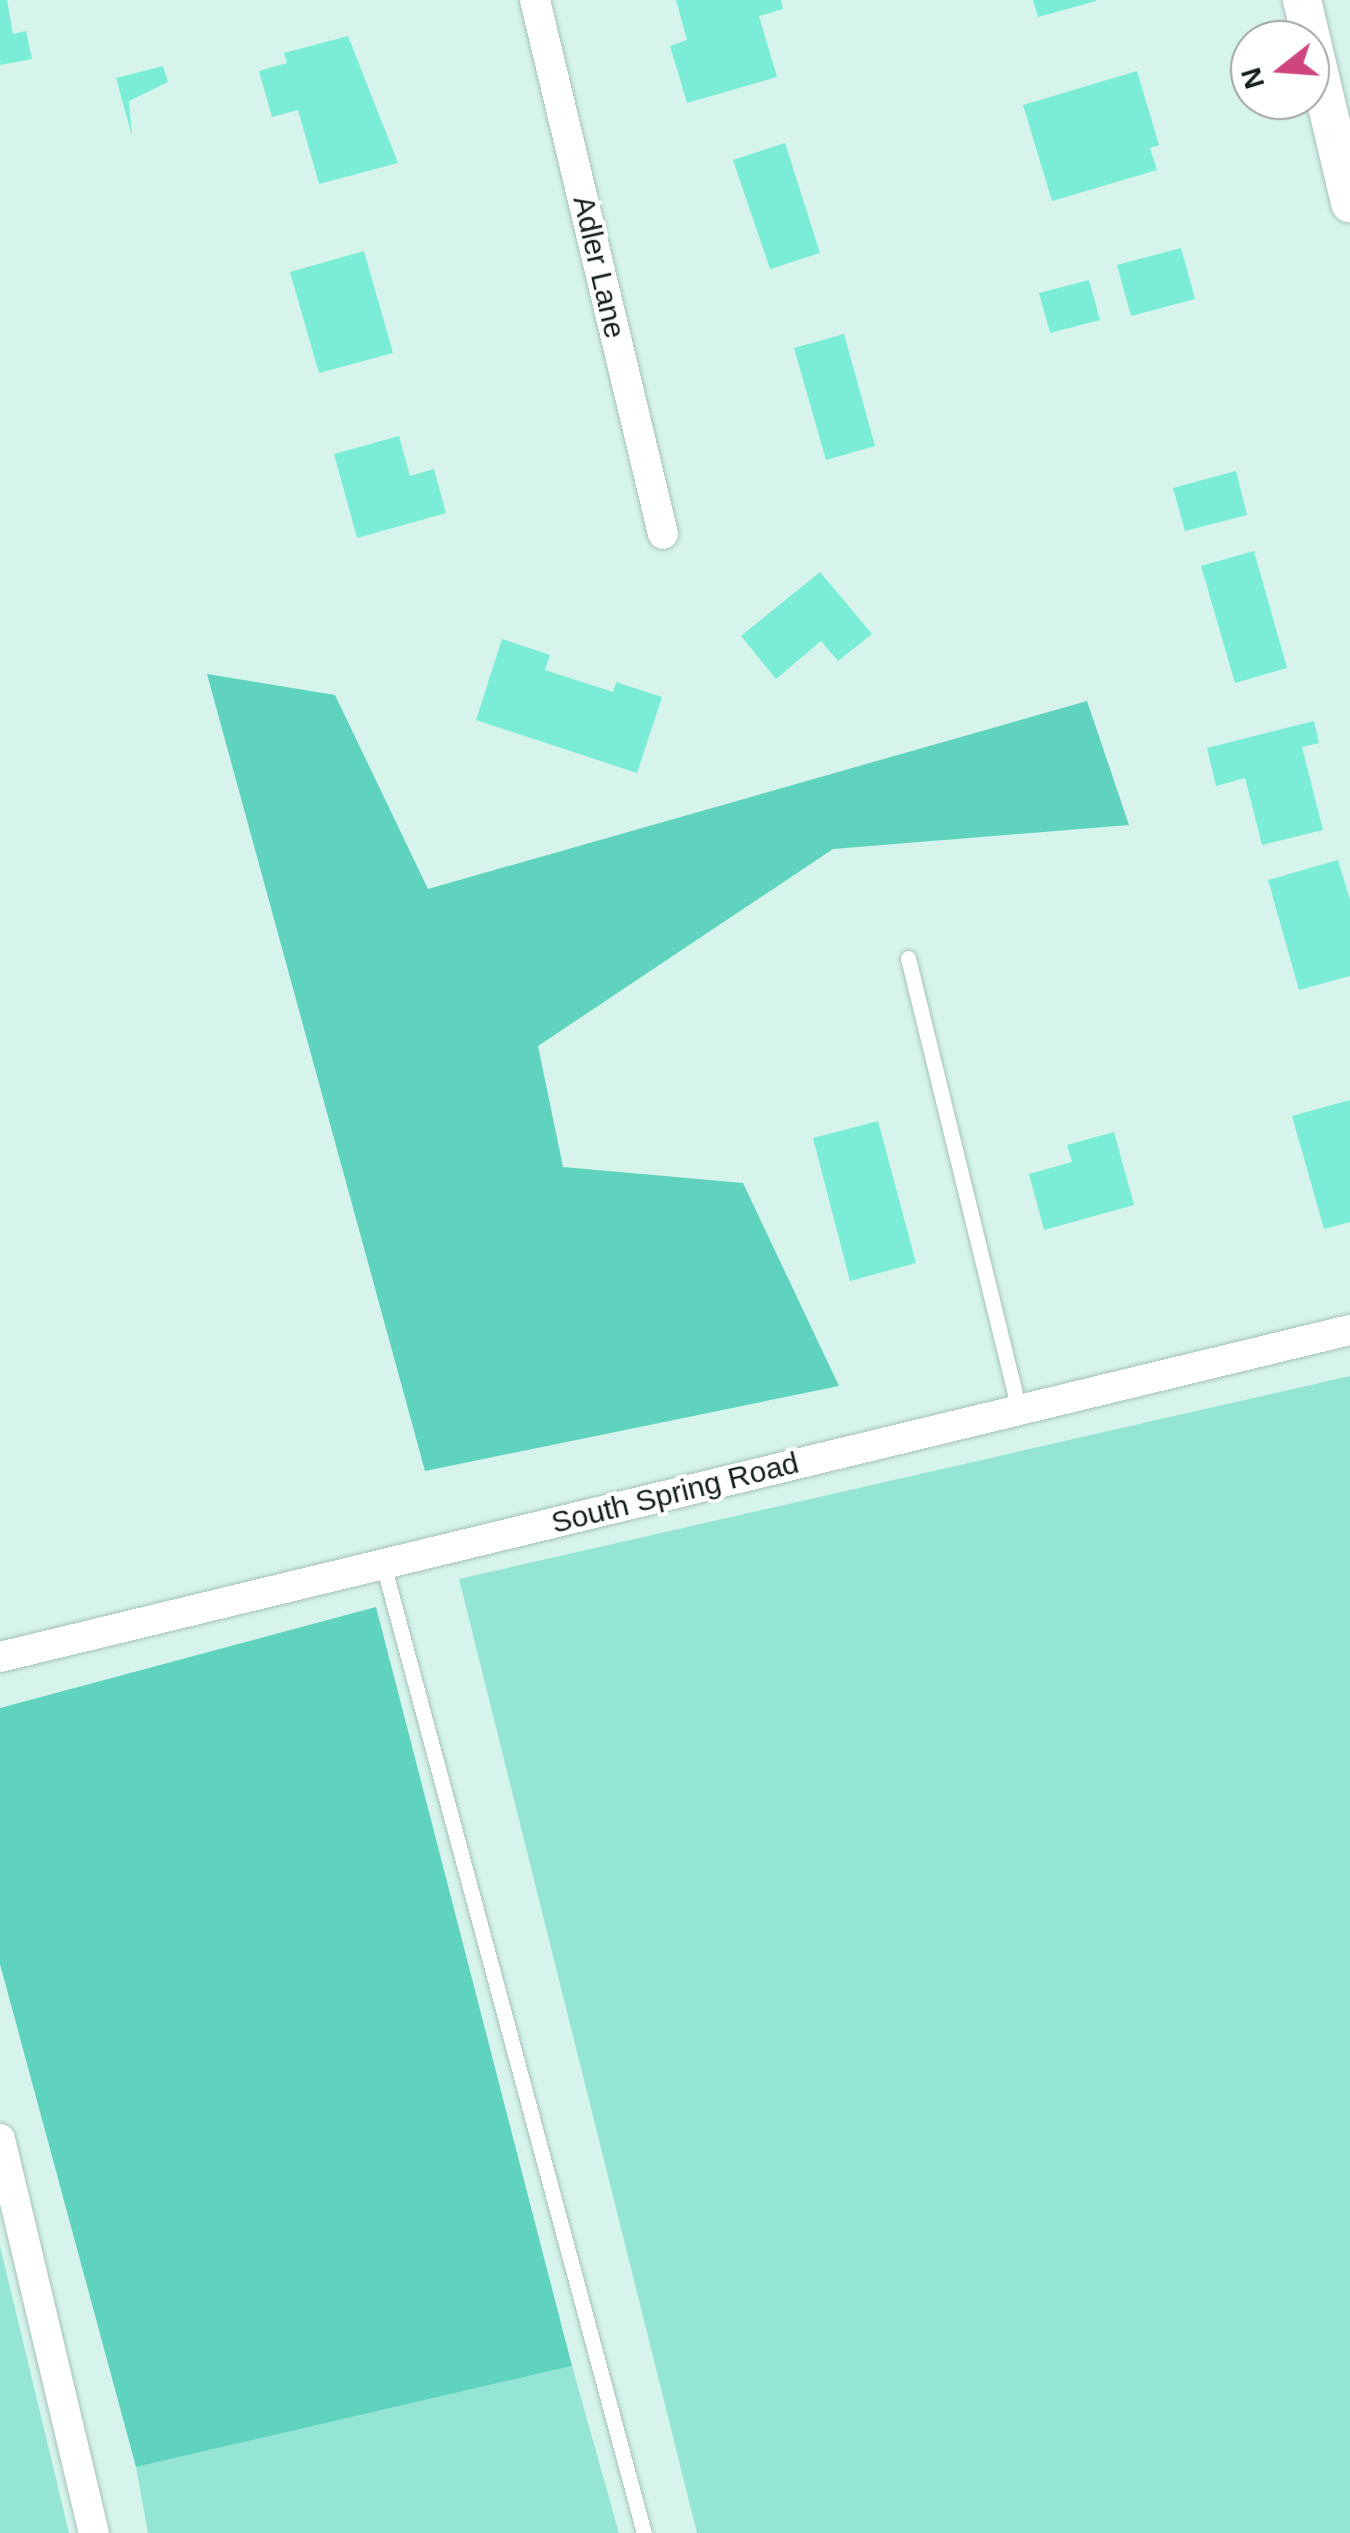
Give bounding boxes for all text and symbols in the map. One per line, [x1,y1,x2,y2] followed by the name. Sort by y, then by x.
[1230,20,1330,120] north arrow
[1235,64,1271,93] text: N
[565,192,633,342] street label: Adler Lane
[548,1445,802,1541] street label: South Spring Road

